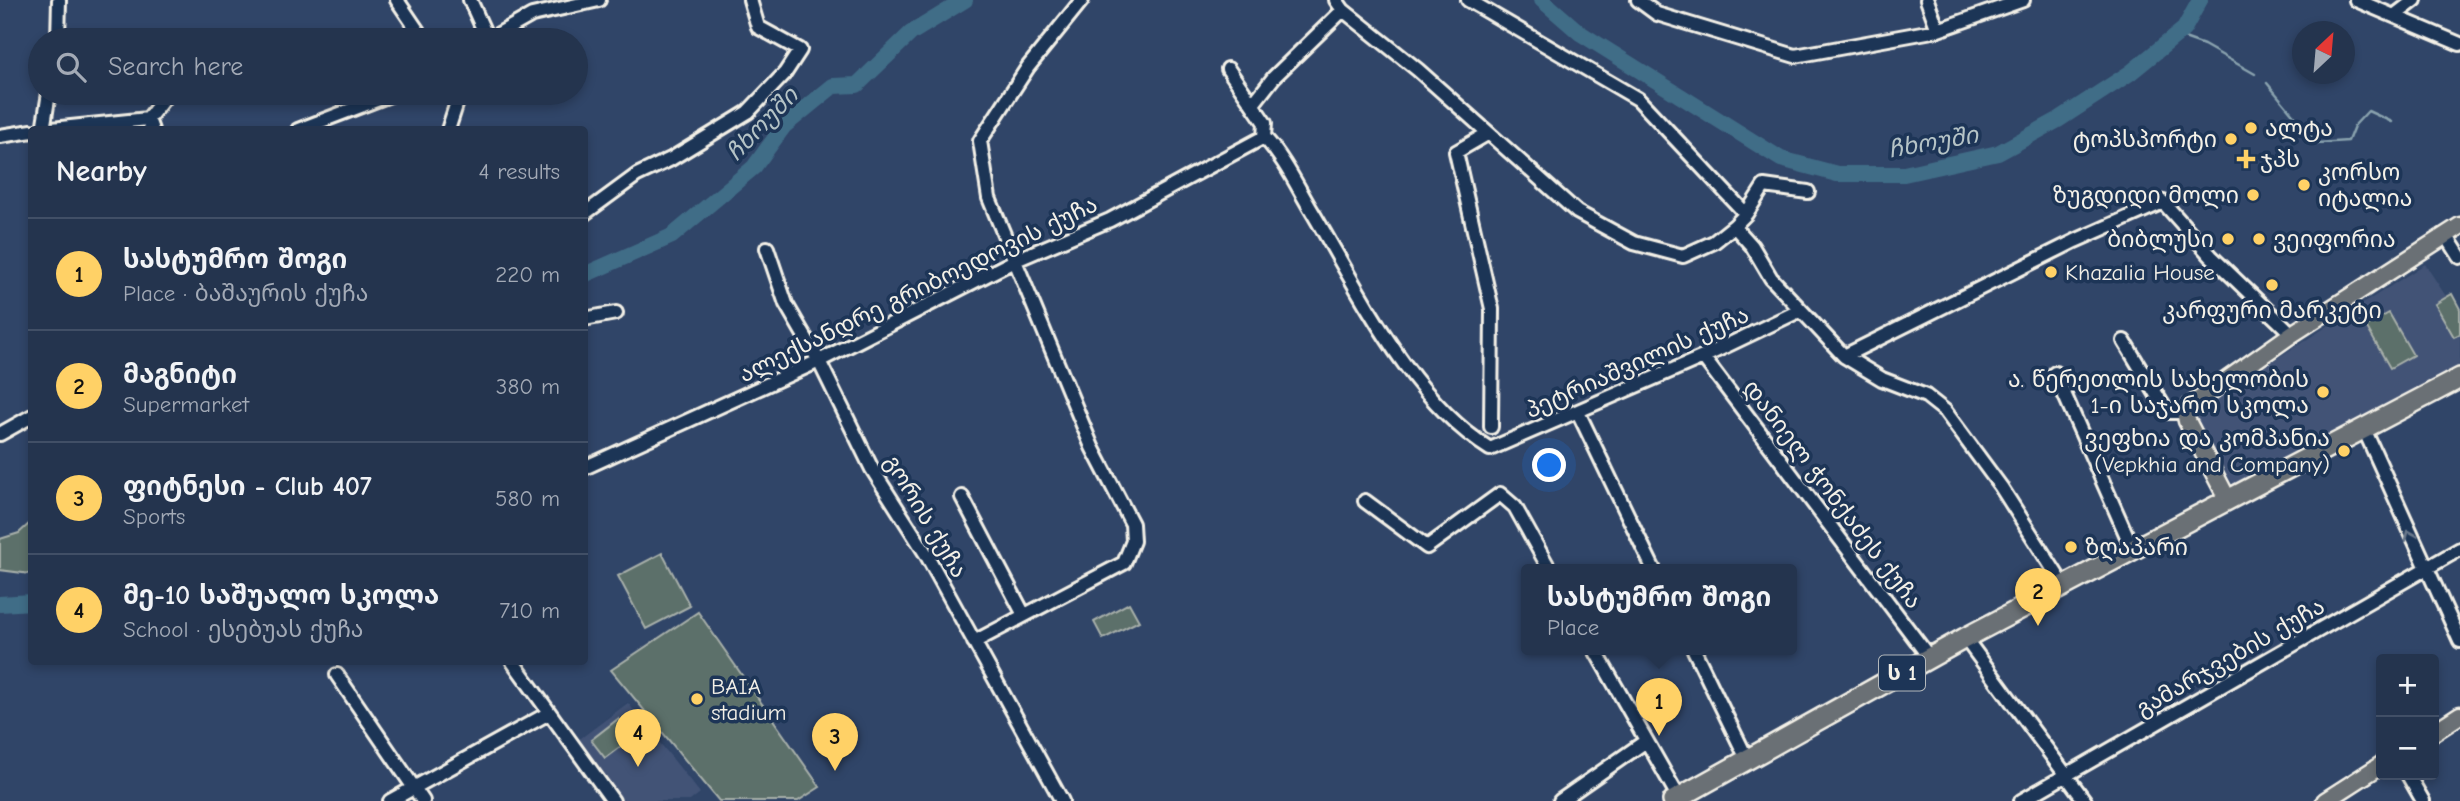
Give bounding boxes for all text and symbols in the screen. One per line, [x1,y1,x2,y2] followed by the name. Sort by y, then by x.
[2292,21,2355,84] north arrow
[28,28,588,105] search box
[52,48,90,86] icon: search
[108,52,243,82] text: Search here
[720,81,804,166] water label: ჩხოუში
[2265,115,2333,142] place label: ალტა
[1886,120,1981,164] water label: ჩხოუში
[2243,120,2259,136] marker: ალტა
[2073,126,2217,153] place label: ტოპსპორტი
[2223,131,2239,147] marker: ტოპსპორტი
[2260,146,2300,173] place label: ჯპს
[2238,151,2254,167] marker: ჯპს
[56,154,147,189] text: Nearby
[478,158,560,185] text: 4 results
[2318,159,2412,212] place label: კორსო იტალია
[2296,177,2312,193] marker: კორსო იტალია
[2053,182,2239,209] place label: ზუგდიდი მოლი
[2245,187,2261,203] marker: ზუგდიდი მოლი
[735,191,1102,388] street label: ალექსანდრე გრიბოედოვის ქუჩა
[2107,226,2214,253] place label: ბიბლუსი
[2273,226,2396,253] place label: ვეიფორია
[2220,231,2236,247] marker: ბიბლუსი
[2251,231,2267,247] marker: ვეიფორია
[123,245,347,275] text: სასტუმრო შოგი
[2065,259,2215,286] place label: Khazalia House
[74,261,84,288] text: 1
[495,261,560,288] text: 220 m
[2043,264,2059,280] marker: Khazalia House
[2264,277,2280,293] marker: კარფური მარკეტი
[123,280,368,307] text: Place · ბაშაურის ქუჩა
[2162,297,2382,324] place label: კარფური მარკეტი
[1521,301,1753,424] street label: პეტრიაშვილის ქუჩა
[123,360,237,390] text: მაგნიტი
[2008,366,2309,419] place label: ა. წერეთლის სახელობის 1-ი საჯარო სკოლა
[73,373,85,400] text: 2
[496,373,560,400] text: 380 m
[1738,375,1927,614] street label: დანიელ ჭონქაძეს ქუჩა
[2315,384,2331,400] marker: ა. წერეთლის სახელობის 1-ი საჯარო სკოლა
[123,391,249,418] text: Supermarket
[2084,425,2330,478] place label: ვეფხია და კომპანია (Vepkhia and Company)
[2336,443,2352,459] marker: ვეფხია და კომპანია (Vepkhia and Company)
[1532,448,1566,482] your location
[878,450,973,583] street label: გორის ქუჩა
[123,472,372,502] text: ფიტნესი - Club 407
[73,485,85,512] text: 3
[495,485,560,512] text: 580 m
[123,503,185,530] text: Sports
[2404,530,2418,542] one-way arrow
[2085,534,2188,561] place label: ზღაპარი
[2063,539,2079,555] marker: ზღაპარი
[1521,564,1797,655] popup
[2015,568,2061,626] pin: 2
[123,581,439,611] text: მე-10 საშუალო სკოლა
[1547,583,1771,613] text: სასტუმრო შოგი
[2131,592,2329,722] street label: გამარჯვების ქუჩა
[74,597,84,624] text: 4
[499,597,560,624] text: 710 m
[1547,614,1599,641] text: Place
[123,616,364,643] text: School · ესებუას ქუჩა
[2376,654,2439,780] map controls
[2376,654,2439,717] button: +
[1879,656,1925,690] road number: ს 1
[711,673,787,726] place label: BAIA stadium
[1636,678,1682,736] pin: 1
[689,691,705,707] marker: BAIA stadium
[615,709,661,767] pin: 4
[812,713,858,771] pin: 3
[2376,717,2439,780] button: −

